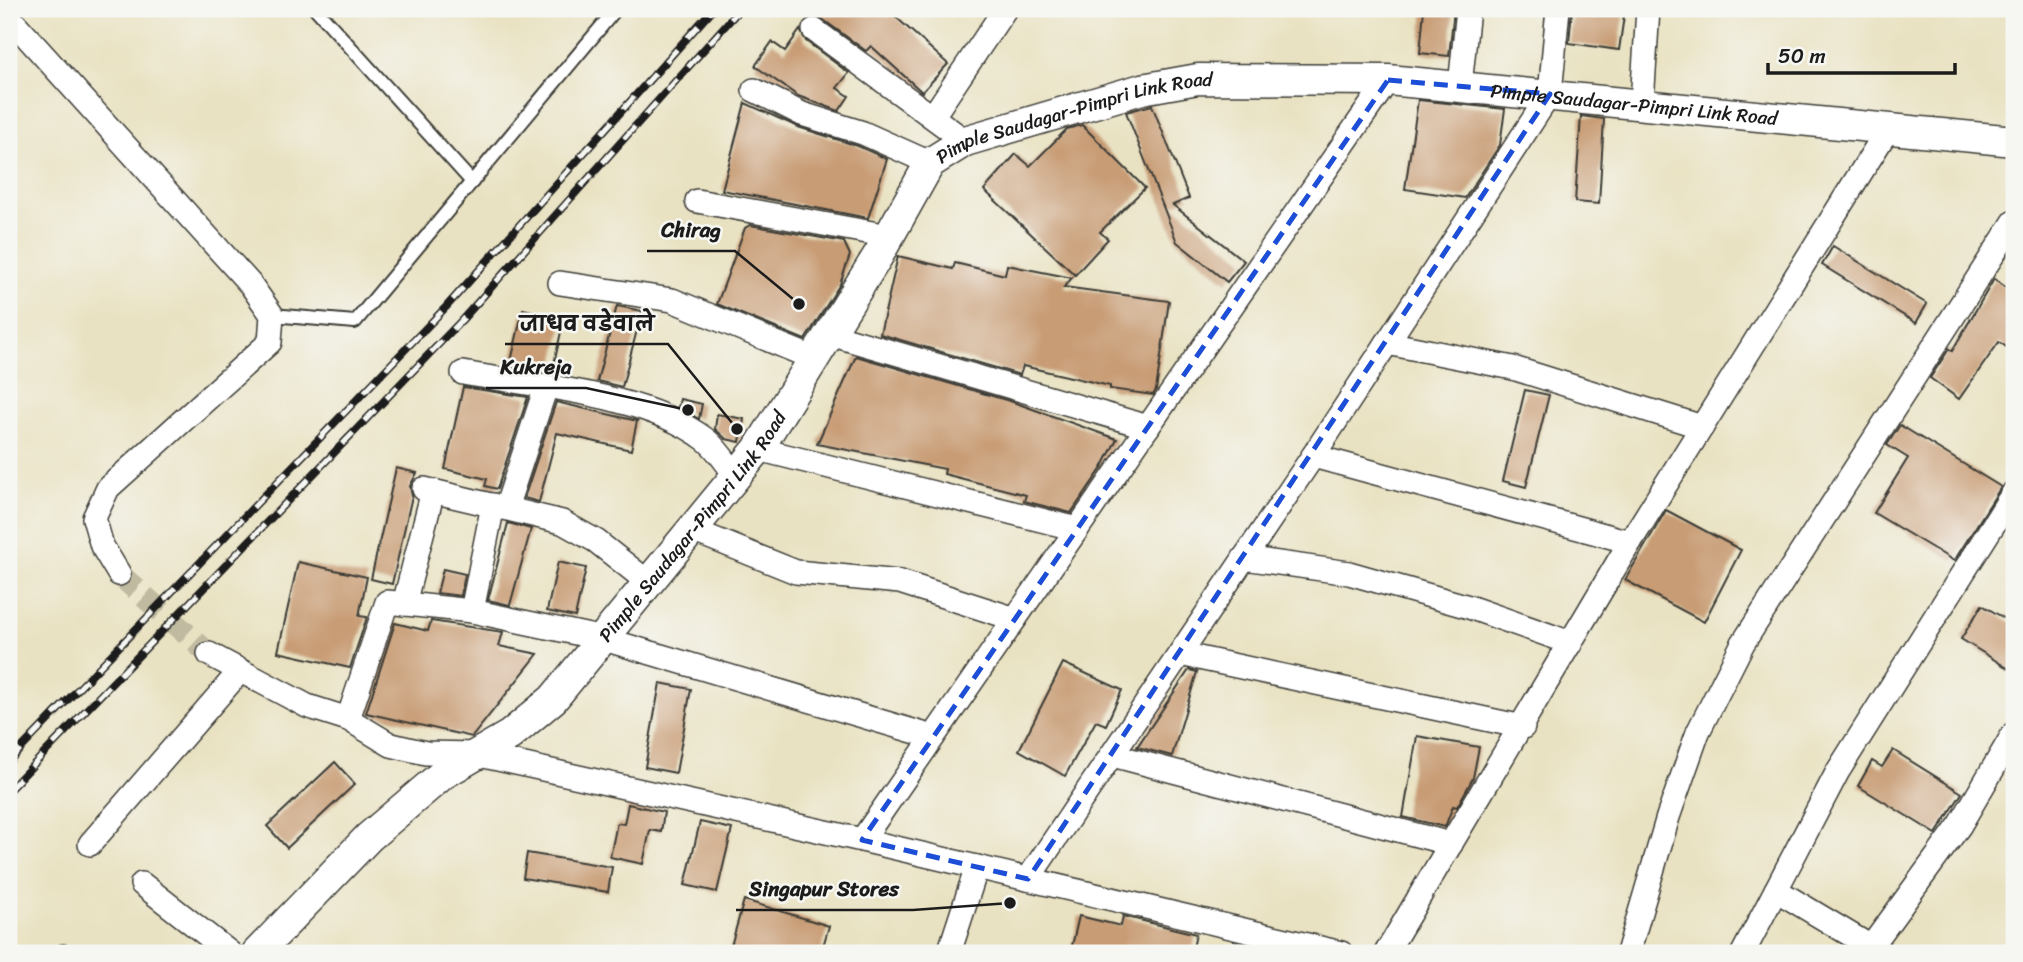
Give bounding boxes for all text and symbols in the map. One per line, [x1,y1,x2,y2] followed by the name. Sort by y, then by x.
[1768,32,1955,76] scale bar
[1778,37,1826,75] text: 50 m
[929,62,1214,172] street label: Pimple Saudagar-Pimpri Link Road
[1489,74,1781,135] street label: Pimple Saudagar-Pimpri Link Road
[647,209,735,251] callout: Chirag
[660,211,721,249] text: Chirag
[505,302,668,344] callout: जाधव वडेवाले
[518,305,657,343] text: जाधव वडेवाले
[486,346,586,388] callout: Kukreja
[499,348,572,386] text: Kukreja
[590,402,796,649] street label: Pimple Saudagar-Pimpri Link Road
[736,868,913,910] callout: Singapur Stores
[748,870,900,908] text: Singapur Stores

